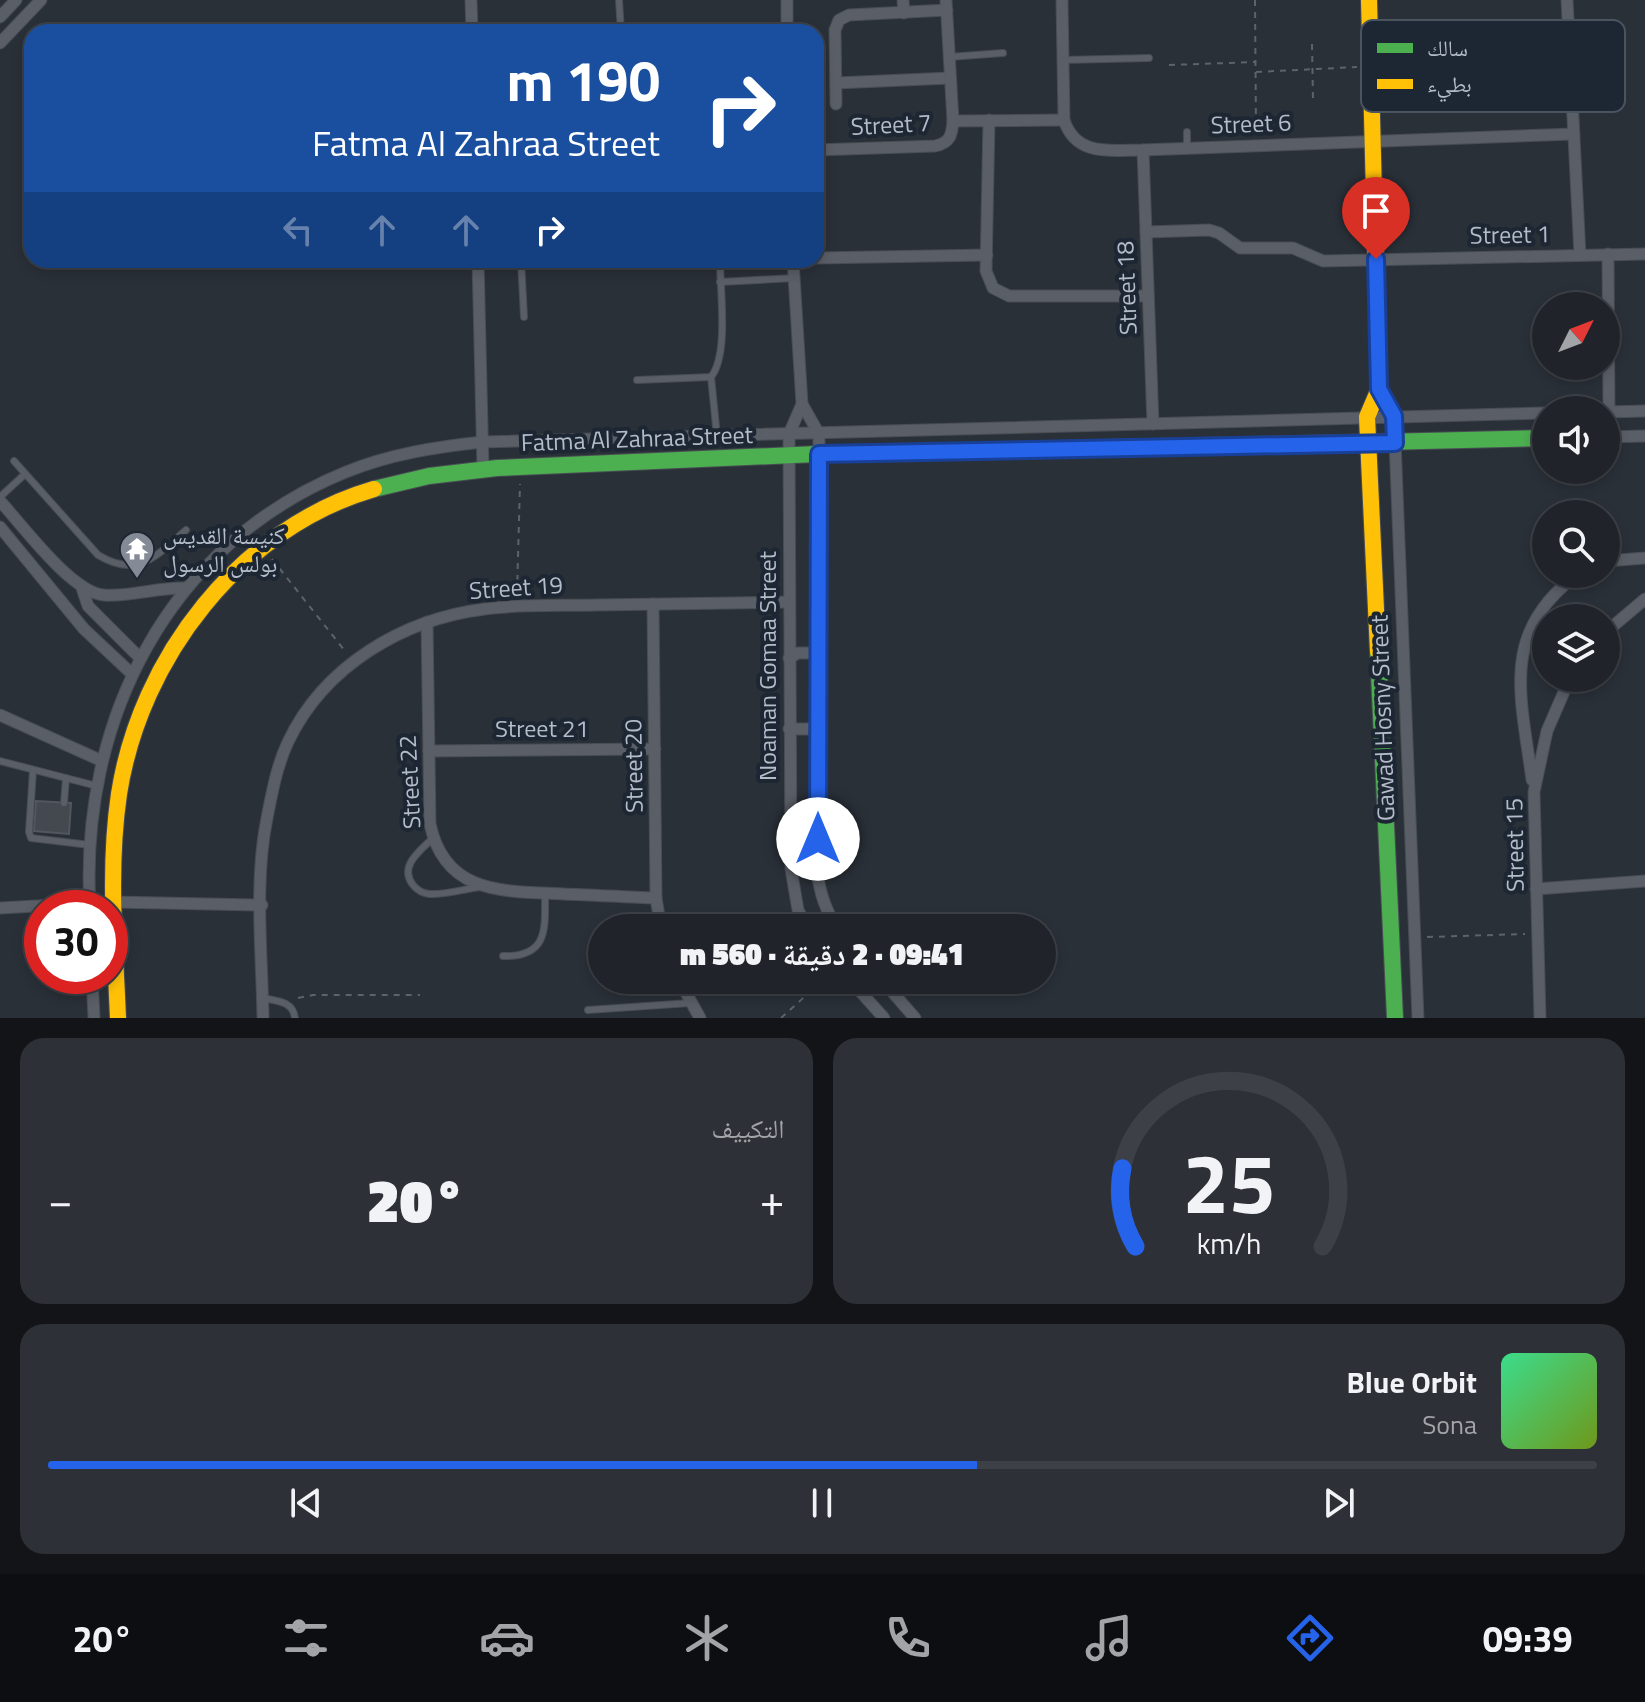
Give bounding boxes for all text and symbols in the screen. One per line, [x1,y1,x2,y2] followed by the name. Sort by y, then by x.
[1361,20,1625,112] legend
[1427,31,1468,65] text: سالك
[507,38,660,123] text: 190 m
[688,56,792,160] icon: right
[1427,67,1472,102] text: بطيء
[850,104,932,144] street label: Street 7
[1210,104,1292,142] street label: Street 6
[312,115,660,170] text: Fatma Al Zahraa Street
[1342,177,1410,259] pin
[1354,189,1398,233] icon: arrive
[276,208,320,252] icon: left
[360,208,404,252] icon: ahead
[444,208,488,252] icon: ahead
[528,208,572,252] icon: right
[1469,215,1551,253] street label: Street 1
[1106,240,1146,336] street label: Street 18
[1532,292,1620,380] north arrow
[1532,292,1620,692] map controls
[1532,396,1620,484] button: sound
[520,416,754,460] street label: Fatma Al Zahraa Street
[1532,500,1620,588] button: search
[163,517,285,581] place label: كنيسة القديس بولس الرسول
[118,530,156,580] temple icon: كنيسة القديس بولس الرسول
[749,551,785,781] street label: Noaman Gomaa Street
[468,566,564,608] street label: Street 19
[1532,604,1620,692] button: layers
[1360,614,1404,822] street label: Gawad Hosny Street
[495,710,589,746] street label: Street 21
[614,719,652,813] street label: Street 20
[389,734,429,830] street label: Street 22
[776,797,860,881] position arrow
[1495,798,1533,892] street label: Street 15
[24,890,128,994] speed limit sign: 30
[680,931,964,977] text: 09:41 · 2 دقيقة · 560 m
[712,1109,785,1148] text: التكييف
[1182,1119,1275,1245] text: 25
[367,1154,466,1245] text: 20°
[48,1166,73,1233] text: −
[760,1166,785,1233] text: +
[1196,1222,1261,1265] text: km/h
[1346,1359,1477,1405] text: Blue Orbit
[1422,1405,1477,1444] text: Sona
[284,1481,328,1525] icon: previous
[800,1481,844,1525] icon: pause
[1317,1481,1361,1525] icon: next
[278,1610,334,1666] icon: filters
[479,1610,535,1666] icon: car
[679,1610,735,1666] icon: climate
[880,1610,936,1666] icon: phone
[1081,1610,1137,1666] icon: music
[1282,1610,1338,1666] icon: directions
[72,1611,133,1666] text: 20°
[1483,1611,1573,1666] text: 09:39

